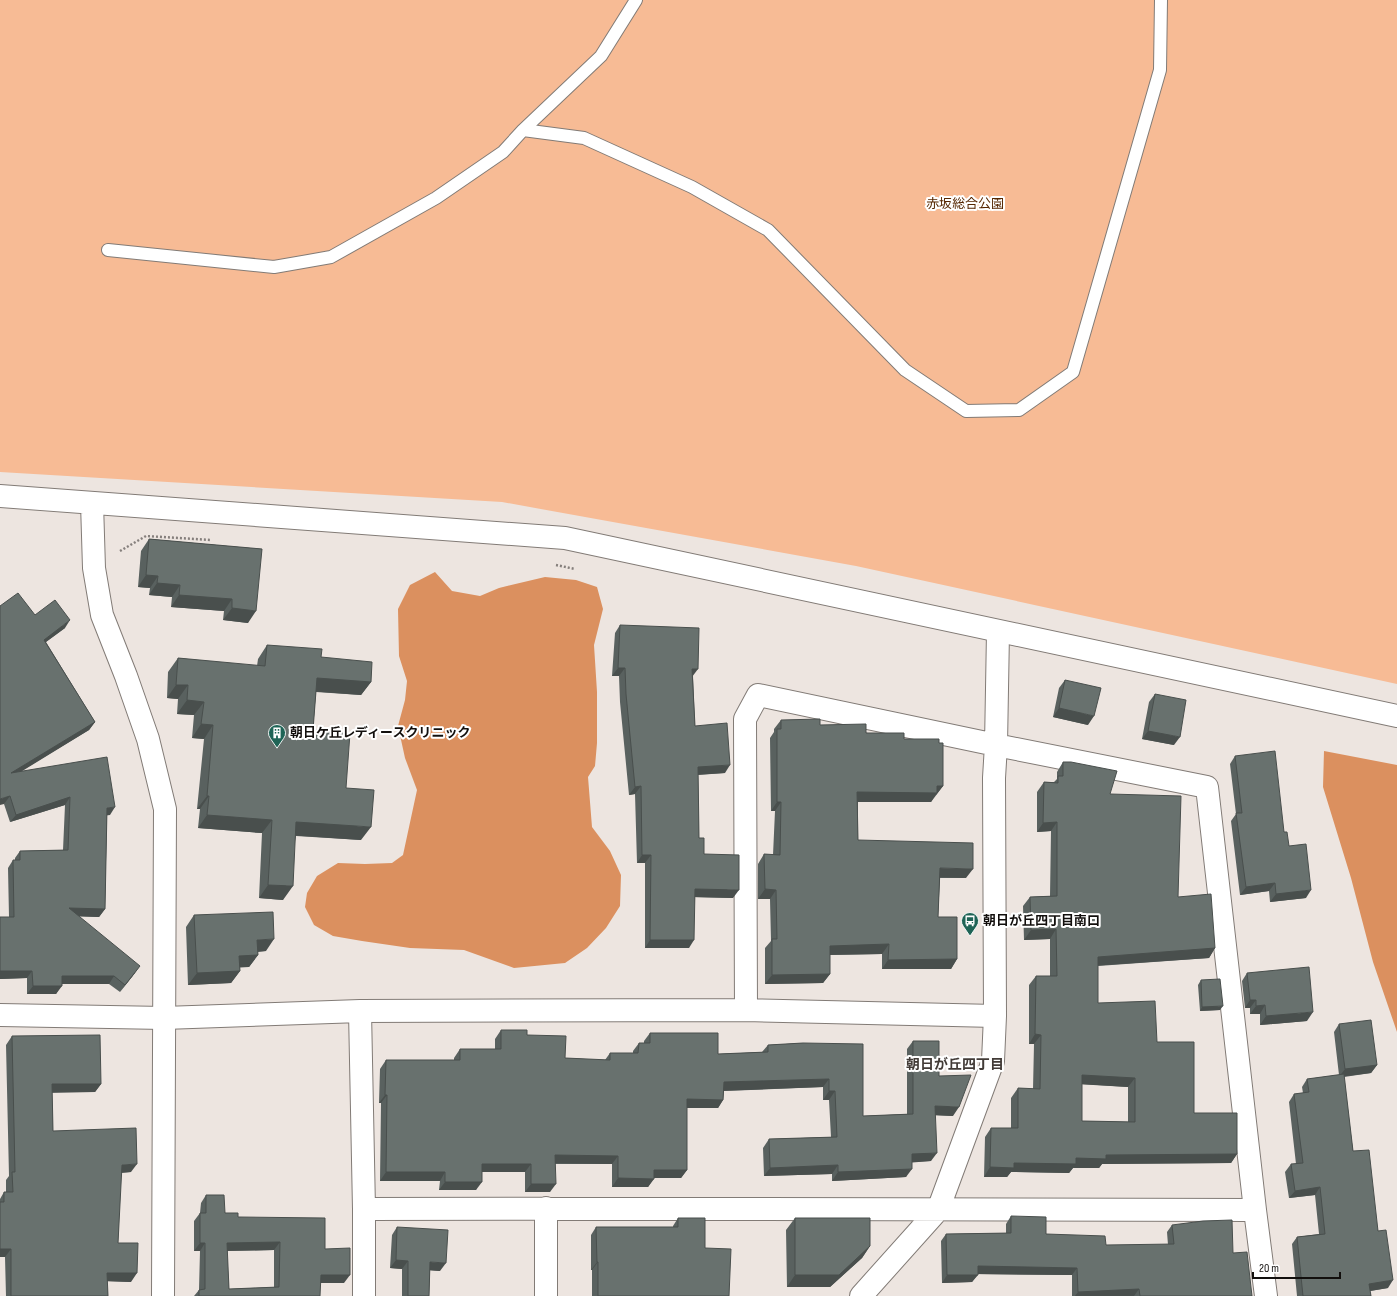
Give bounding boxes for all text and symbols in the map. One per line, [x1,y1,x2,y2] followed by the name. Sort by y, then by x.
[926,196,1004,212] park label: 赤坂総合公園
[267,723,287,748] building icon: 朝日ケ丘レディースクリニック
[290,725,470,741] place label: 朝日ケ丘レディースクリニック
[960,911,980,936] bus stop icon: 朝日が丘四丁目南口
[983,913,1100,929] place label: 朝日が丘四丁目南口
[906,1056,1004,1073] district label: 朝日が丘四丁目
[1253,1254,1340,1280] scale bar
[1259,1261,1279,1276] text: 20 m

